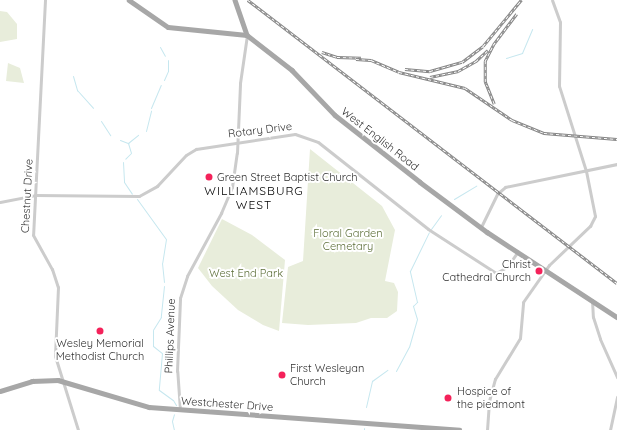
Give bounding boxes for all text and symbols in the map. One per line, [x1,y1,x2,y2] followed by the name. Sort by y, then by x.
[339,105,421,173] street label: West English Road
[227,120,293,140] street label: Rotary Drive
[18,159,36,233] street label: Chestnut Drive
[217,170,358,184] place label: Green Street Baptist Church
[204,172,214,182] marker: Green Street Baptist Church
[204,184,304,212] district label: WILLIAMSBURG WEST
[313,227,383,253] park label: Floral Garden Cemetary
[442,258,531,284] place label: Christ Cathedral Church
[209,266,283,280] park label: West End Park
[534,266,544,276] marker: Christ Cathedral Church
[162,298,178,374] street label: Phillips Avenue
[95,326,105,336] marker: Wesley Memorial Methodist Church
[56,337,144,363] place label: Wesley Memorial Methodist Church
[290,362,364,388] place label: First Wesleyan Church
[277,370,287,380] marker: First Wesleyan Church
[457,385,525,411] place label: Hospice of the piedmont
[442,392,454,404] marker: Hospice of the piedmont
[180,394,274,414] street label: Westchester Drive

